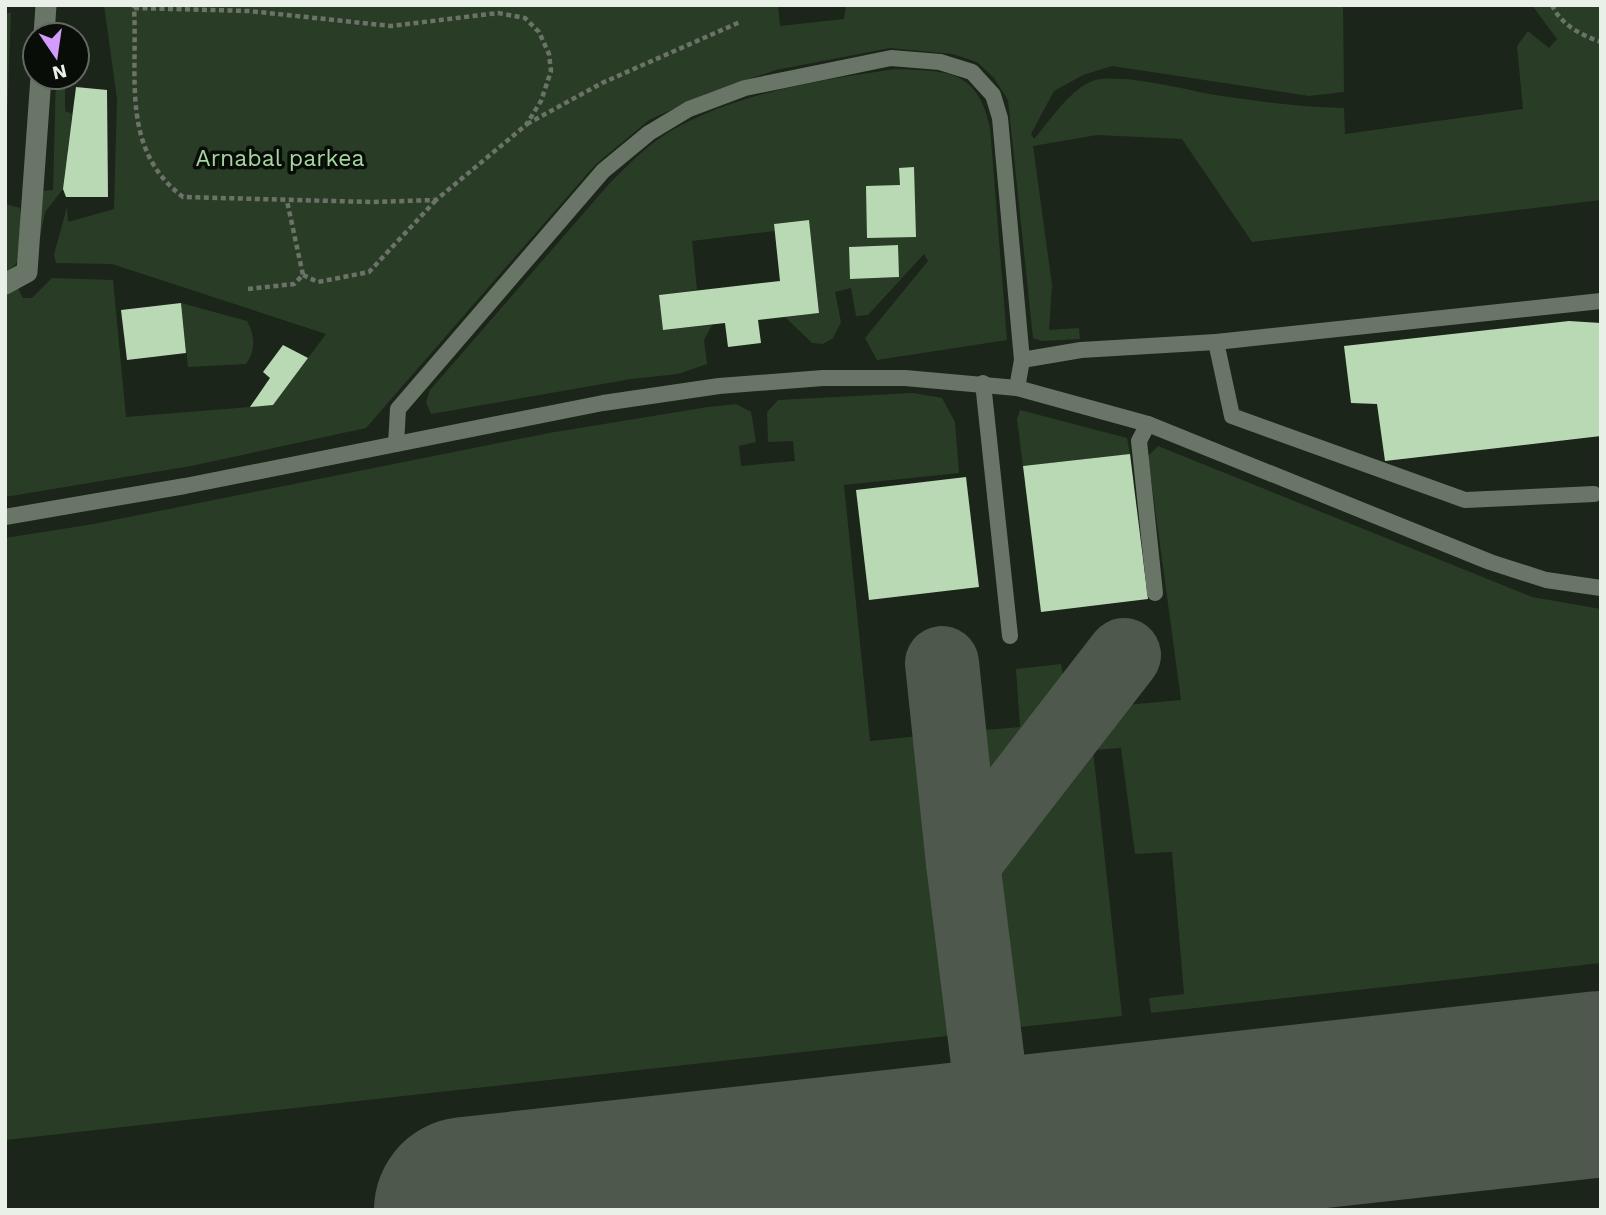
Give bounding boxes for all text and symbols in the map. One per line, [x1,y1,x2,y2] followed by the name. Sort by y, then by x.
[21,21,91,91] north arrow
[50,59,69,85] text: N
[195,145,365,172] park label: Arnabal parkea

